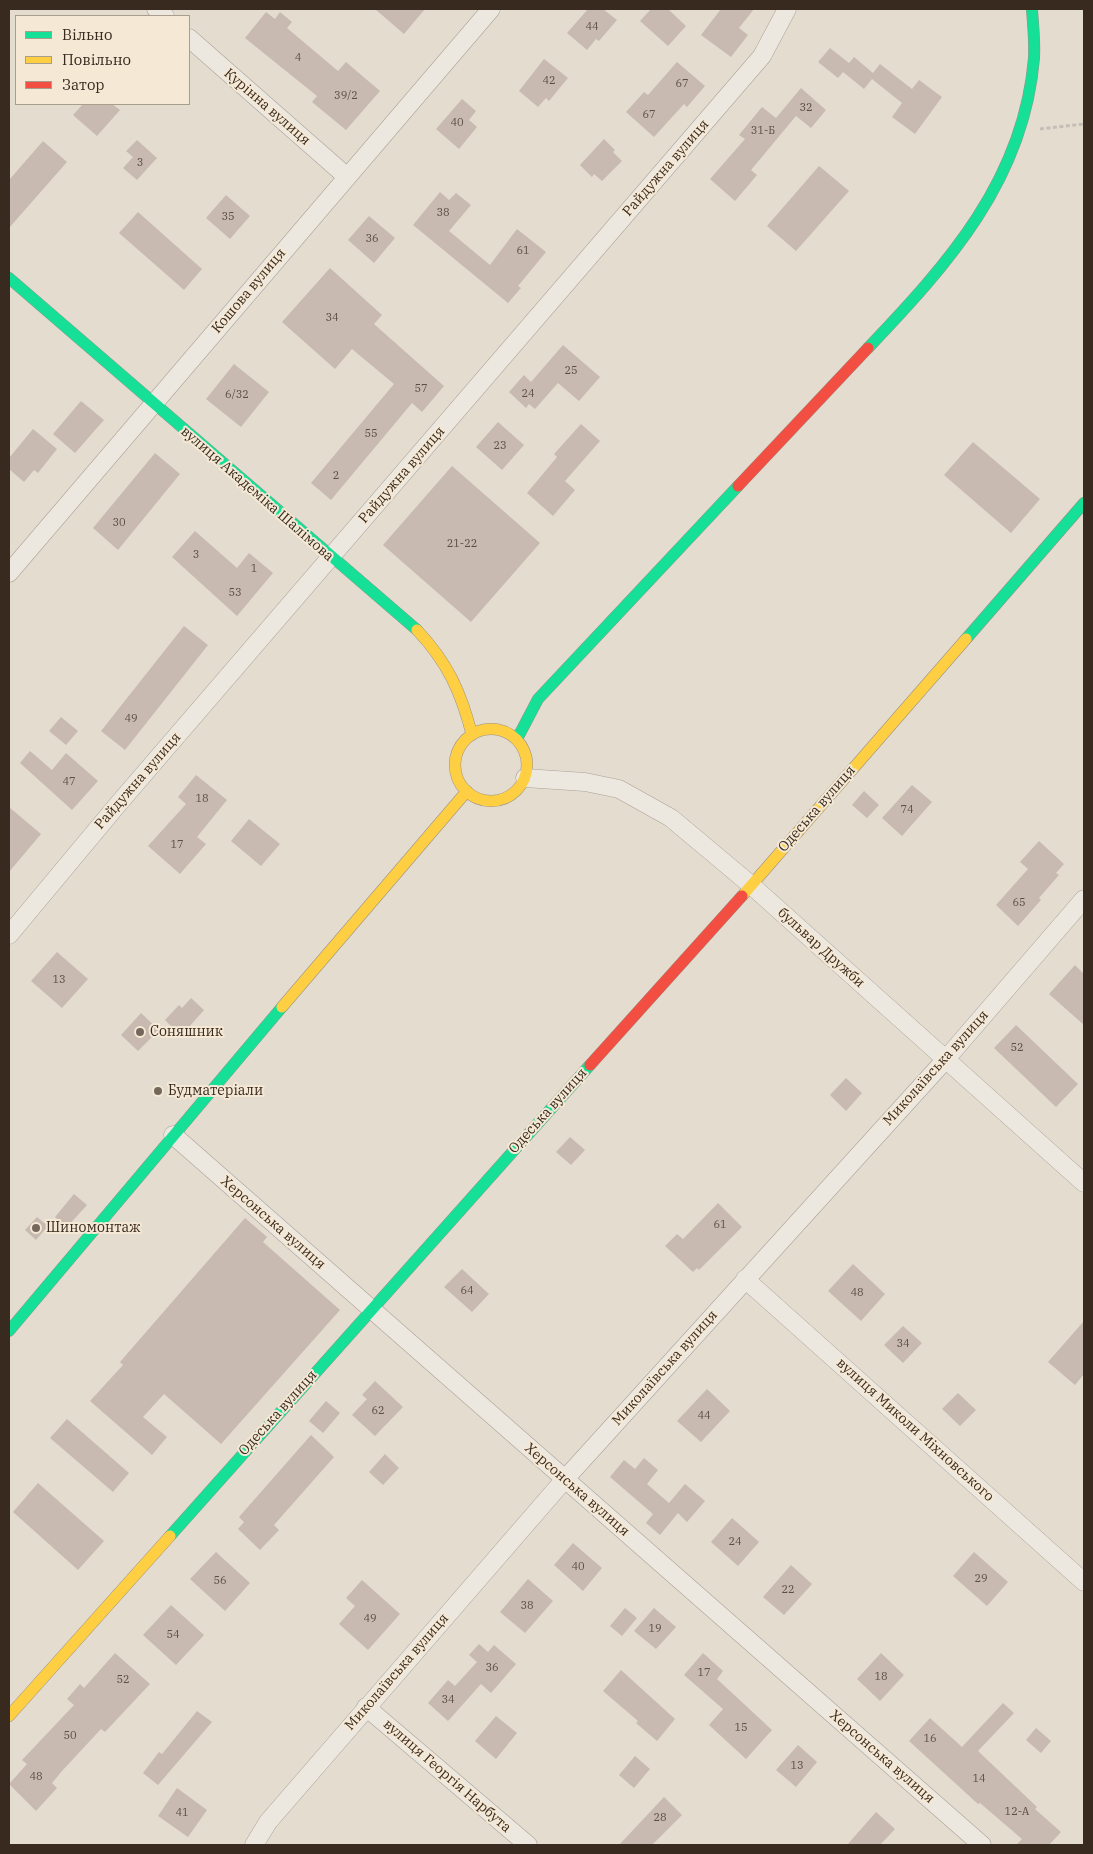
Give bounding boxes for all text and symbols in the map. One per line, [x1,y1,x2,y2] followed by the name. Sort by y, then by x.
[15,15,190,105] legend
[585,20,599,34] house number: 44
[62,25,112,44] text: Вільно
[62,50,131,69] text: Повільно
[295,51,301,65] house number: 4
[220,65,314,149] street label: Курінна вулиця
[542,74,556,88] house number: 42
[62,75,105,94] text: Затор
[675,77,689,91] house number: 67
[334,89,358,103] house number: 39/2
[799,101,813,115] house number: 32
[642,108,656,122] house number: 67
[450,116,464,130] house number: 40
[619,116,713,220] street label: Райдужна вулиця
[751,124,775,138] house number: 31-Б
[137,156,143,170] house number: 3
[436,206,450,220] house number: 38
[221,210,235,224] house number: 35
[365,232,379,246] house number: 36
[516,244,530,258] house number: 61
[209,245,289,337] street label: Кошова вулиця
[325,311,339,325] house number: 34
[564,364,578,378] house number: 25
[414,382,428,396] house number: 57
[521,387,535,401] house number: 24
[225,388,249,402] house number: 6/32
[177,423,337,565] street label: вулиця Академіка Шалімова
[355,423,449,527] street label: Райдужна вулиця
[364,427,378,441] house number: 55
[493,439,507,453] house number: 23
[333,469,339,483] house number: 2
[112,516,126,530] house number: 30
[447,537,477,551] house number: 21-22
[193,548,199,562] house number: 3
[251,562,257,576] house number: 1
[228,586,242,600] house number: 53
[124,712,138,726] house number: 49
[91,729,185,833] street label: Райдужна вулиця
[775,762,859,856] street label: Одеська вулиця
[62,775,76,789] house number: 47
[195,792,209,806] house number: 18
[900,803,914,817] house number: 74
[170,838,184,852] house number: 17
[1012,896,1026,910] house number: 65
[774,904,868,992] street label: бульвар Дружби
[52,973,66,987] house number: 13
[880,1007,992,1129] street label: Миколаївська вулиця
[150,1024,223,1040] place label: Соняшник
[134,1026,146,1038] marker: Соняшник
[1010,1041,1024,1055] house number: 52
[505,1065,591,1157] street label: Одеська вулиця
[168,1083,263,1099] place label: Будматеріали
[152,1085,164,1097] marker: Будматеріали
[217,1173,329,1273] street label: Херсонська вулиця
[713,1218,727,1232] house number: 61
[46,1220,140,1236] place label: Шиномонтаж
[30,1222,42,1234] marker: Шиномонтаж
[460,1284,474,1298] house number: 64
[850,1286,864,1300] house number: 48
[609,1307,721,1429] street label: Миколаївська вулиця
[896,1337,910,1351] house number: 34
[833,1355,997,1505] street label: вулиця Миколи Міхновського
[235,1367,321,1459] street label: Одеська вулиця
[371,1404,385,1418] house number: 62
[697,1409,711,1423] house number: 44
[521,1440,633,1540] street label: Херсонська вулиця
[728,1535,742,1549] house number: 24
[571,1560,585,1574] house number: 40
[974,1572,988,1586] house number: 29
[213,1574,227,1588] house number: 56
[781,1583,795,1597] house number: 22
[520,1599,534,1613] house number: 38
[342,1610,452,1734] street label: Миколаївська вулиця
[363,1612,377,1626] house number: 49
[648,1622,662,1636] house number: 19
[166,1628,180,1642] house number: 54
[485,1661,499,1675] house number: 36
[697,1666,711,1680] house number: 17
[874,1670,888,1684] house number: 18
[116,1673,130,1687] house number: 52
[441,1693,455,1707] house number: 34
[826,1707,938,1807] street label: Херсонська вулиця
[380,1716,514,1836] street label: вулиця Георгія Нарбута
[734,1721,748,1735] house number: 15
[63,1729,77,1743] house number: 50
[923,1732,937,1746] house number: 16
[790,1759,804,1773] house number: 13
[29,1770,43,1784] house number: 48
[972,1772,986,1786] house number: 14
[1005,1805,1029,1819] house number: 12-А
[175,1806,189,1820] house number: 41
[653,1811,667,1825] house number: 28

